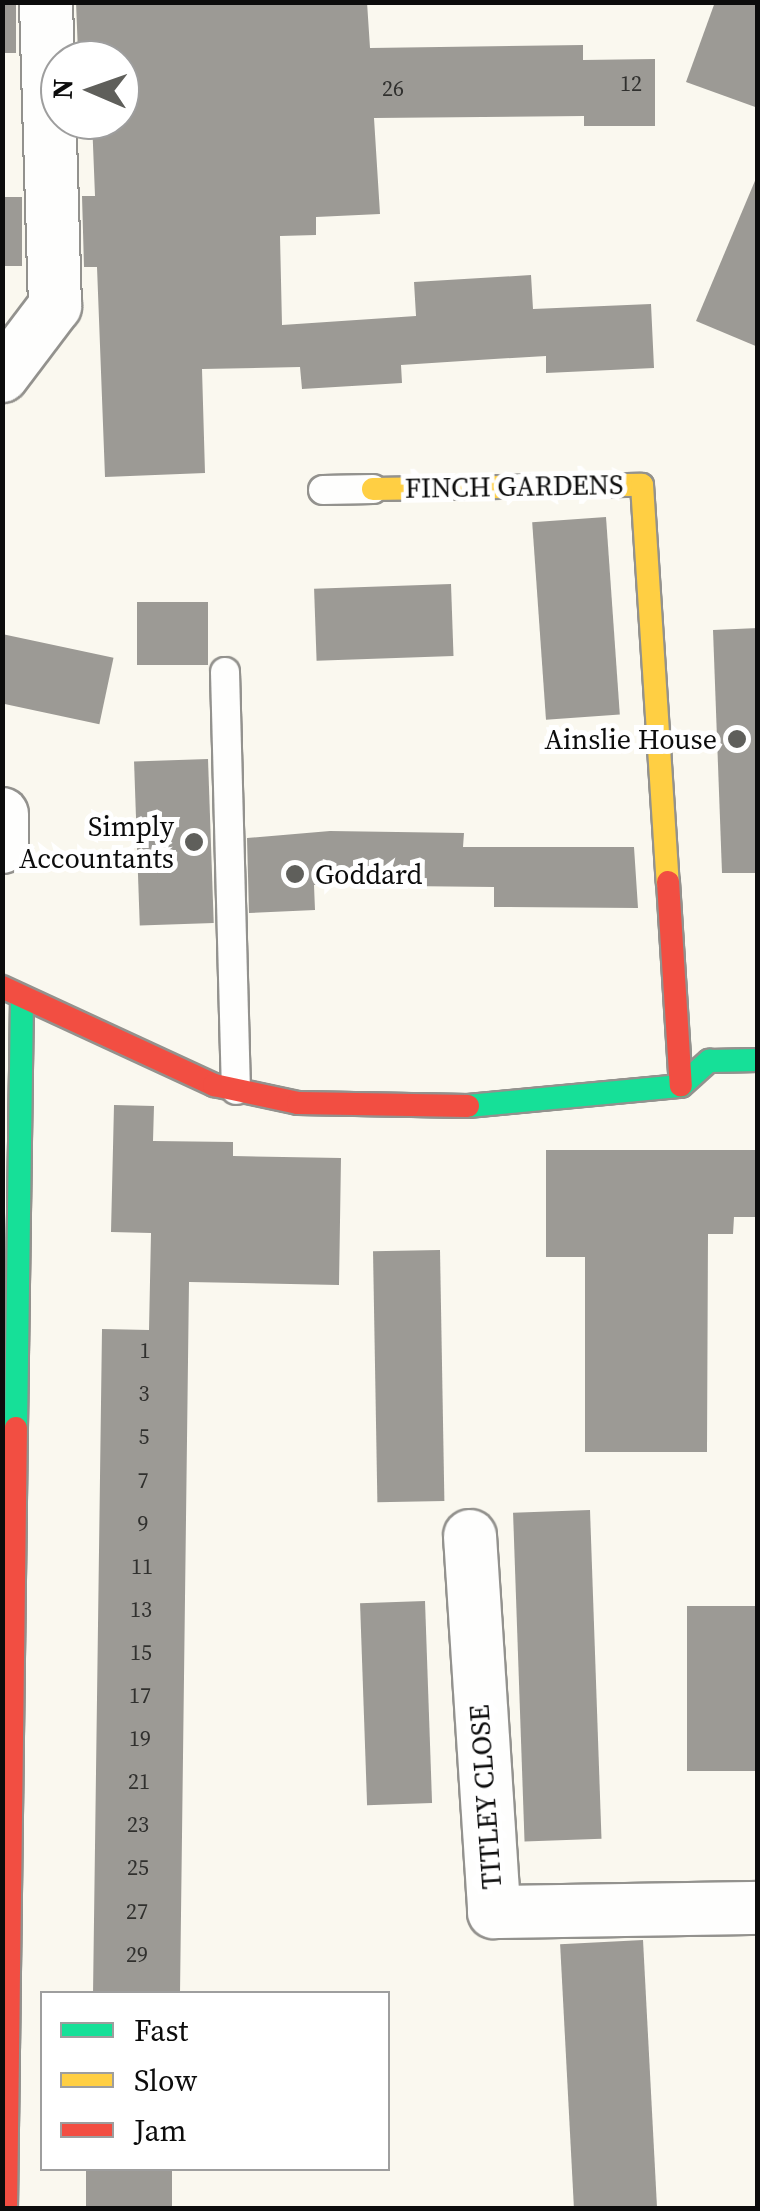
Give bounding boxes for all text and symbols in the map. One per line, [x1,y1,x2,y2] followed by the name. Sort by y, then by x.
[40,40,140,140] north arrow
[620,71,642,97] house number: 12
[382,76,404,102] house number: 26
[43,78,81,100] text: N
[404,467,624,505] street label: FINCH GARDENS
[544,722,717,756] place label: Ainslie House
[726,728,748,750] marker: Ainslie House
[19,809,174,875] place label: Simply Accountants
[183,831,205,853] marker: Simply Accountants
[315,857,422,891] place label: Goddard
[284,863,306,885] marker: Goddard
[140,1338,150,1364] house number: 1
[139,1381,149,1407] house number: 3
[139,1424,149,1450] house number: 5
[138,1468,148,1494] house number: 7
[138,1511,148,1537] house number: 9
[131,1554,153,1580] house number: 11
[130,1597,152,1623] house number: 13
[130,1640,152,1666] house number: 15
[129,1683,151,1709] house number: 17
[462,1703,508,1891] street label: TITLEY CLOSE
[129,1726,151,1752] house number: 19
[128,1769,150,1795] house number: 21
[127,1812,149,1838] house number: 23
[127,1855,149,1881] house number: 25
[126,1899,148,1925] house number: 27
[126,1942,148,1968] house number: 29
[40,1991,390,2171] legend
[134,2010,188,2051] text: Fast
[134,2060,197,2101] text: Slow
[134,2110,187,2151] text: Jam

